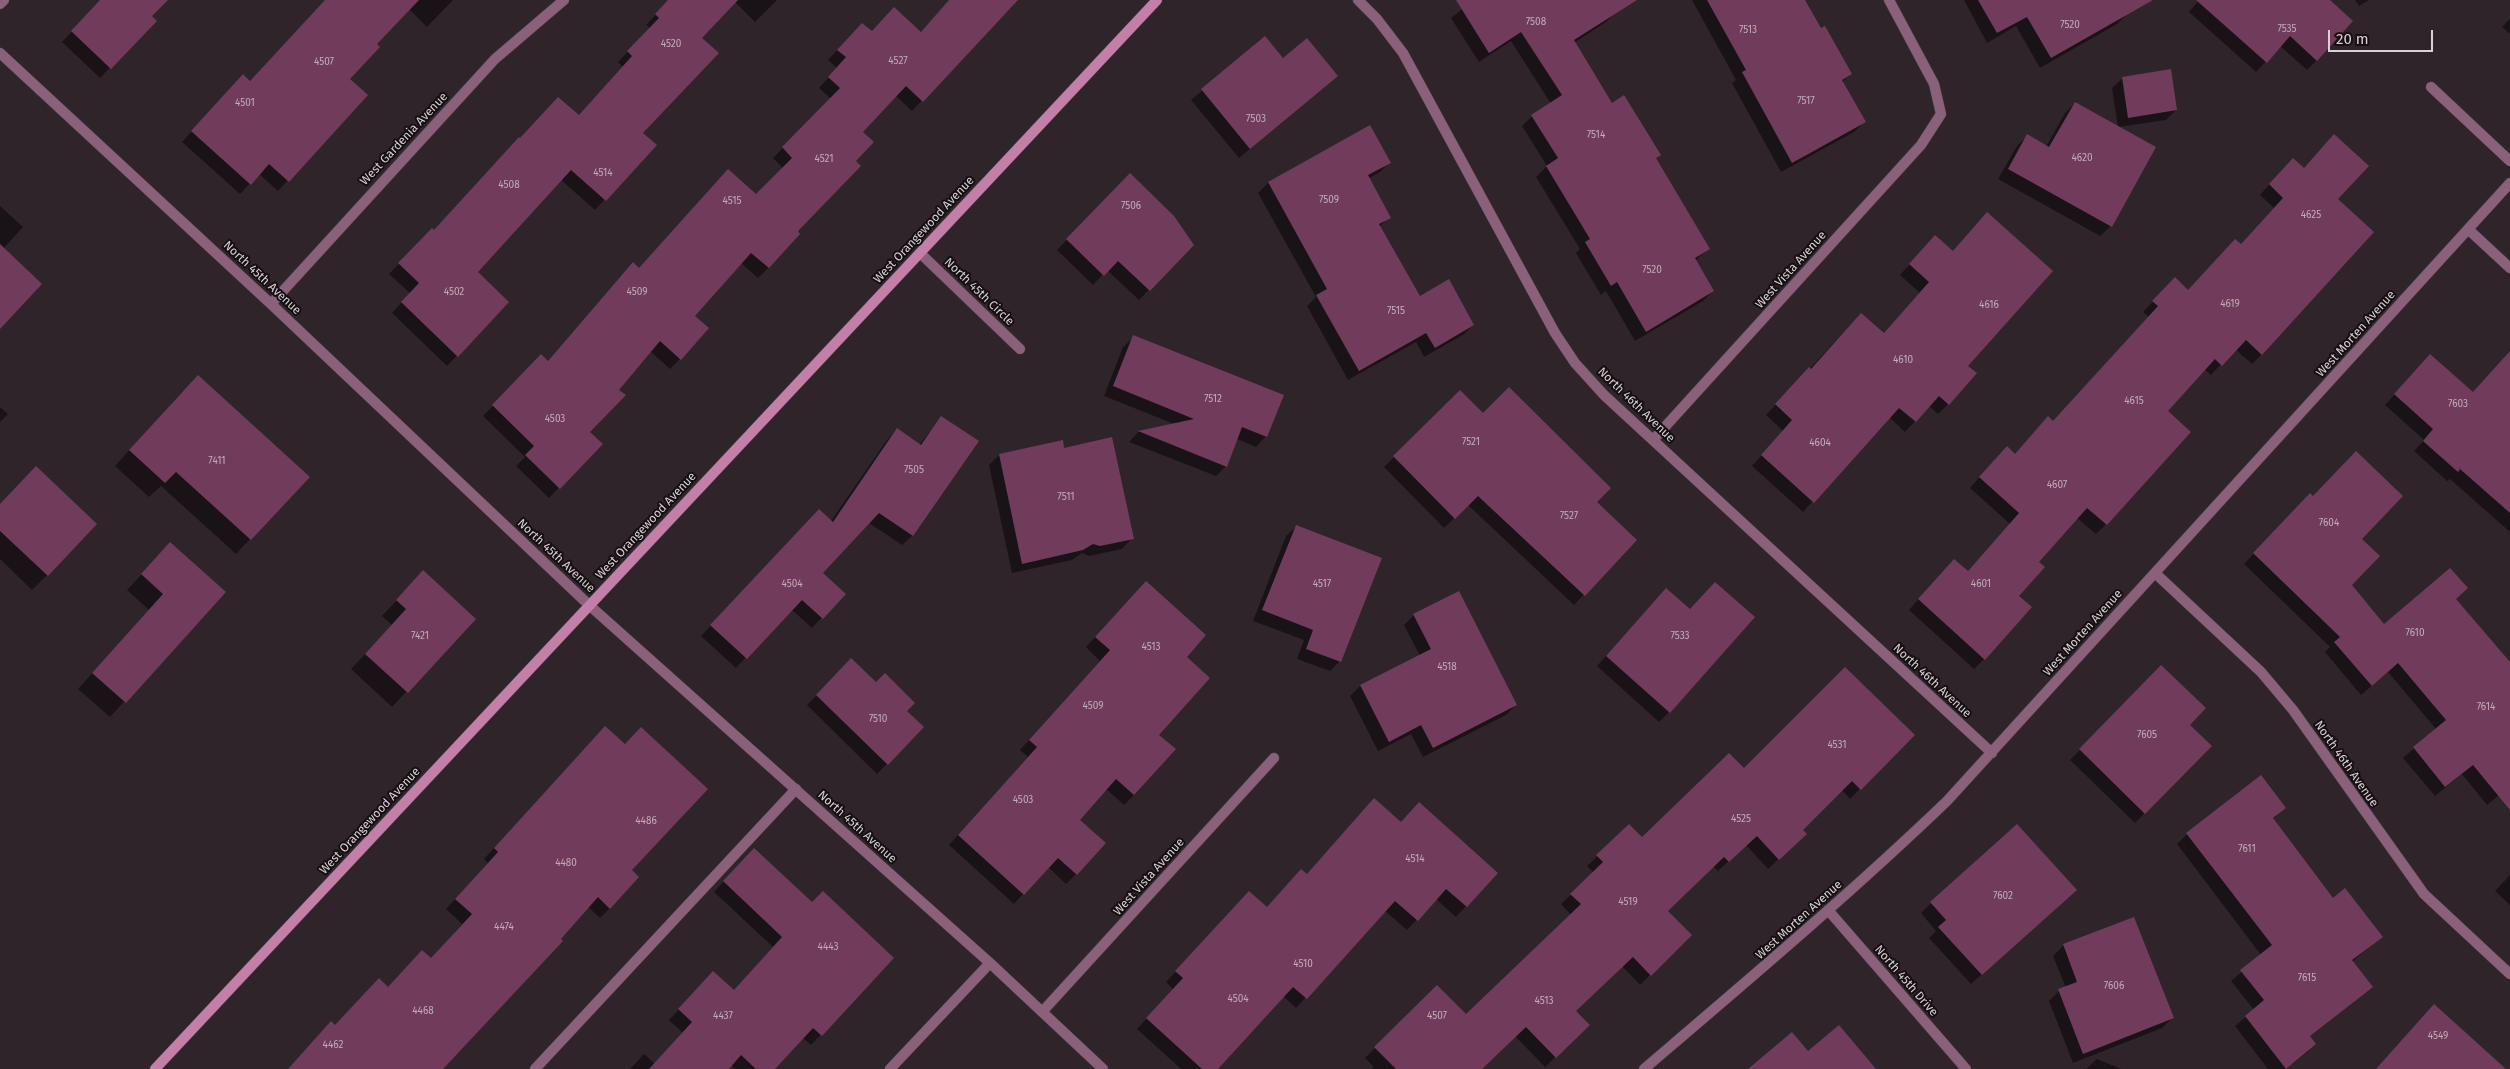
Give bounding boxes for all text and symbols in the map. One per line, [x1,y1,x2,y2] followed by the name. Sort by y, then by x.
[1526,16,1546,28] house number: 7508
[2060,19,2080,31] house number: 7520
[2330,20,2435,52] scale bar
[2277,23,2297,35] house number: 7535
[1739,24,1757,36] house number: 7513
[2336,30,2369,48] text: 20 m
[661,38,681,50] house number: 4520
[888,55,908,67] house number: 4527
[314,56,334,68] house number: 4507
[357,90,451,188] street label: West Gardenia Avenue
[1797,95,1815,107] house number: 7517
[235,97,255,109] house number: 4501
[1246,113,1266,125] house number: 7503
[1587,129,1605,141] house number: 7514
[2071,152,2093,164] house number: 4620
[814,153,834,165] house number: 4521
[593,167,613,179] house number: 4514
[871,174,977,286] street label: West Orangewood Avenue
[498,179,520,191] house number: 4508
[1319,194,1339,206] house number: 7509
[722,195,742,207] house number: 4515
[1121,200,1141,212] house number: 7506
[2301,209,2321,221] house number: 4625
[1753,228,1829,312] street label: West Vista Avenue
[220,238,304,318] street label: North 45th Avenue
[941,255,1017,329] street label: North 45th Circle
[1642,264,1662,276] house number: 7520
[444,286,464,298] house number: 4502
[627,286,647,298] house number: 4509
[2313,288,2399,380] street label: West Morten Avenue
[2220,298,2240,310] house number: 4619
[1979,299,1999,311] house number: 4616
[1387,305,1405,317] house number: 7515
[1893,354,1913,366] house number: 4610
[1594,365,1678,445] street label: North 46th Avenue
[1204,393,1222,405] house number: 7512
[2124,395,2144,407] house number: 4615
[2448,398,2468,410] house number: 7603
[545,413,565,425] house number: 4503
[1462,436,1480,448] house number: 7521
[1809,437,1831,449] house number: 4604
[208,455,226,467] house number: 7411
[904,464,924,476] house number: 7505
[593,470,699,582] street label: West Orangewood Avenue
[2047,479,2067,491] house number: 4607
[1057,491,1075,503] house number: 7511
[1560,510,1578,522] house number: 7527
[514,516,598,596] street label: North 45th Avenue
[2319,517,2339,529] house number: 7604
[781,578,803,590] house number: 4504
[1313,578,1331,590] house number: 4517
[1971,578,1991,590] house number: 4601
[2040,587,2126,679] street label: West Morten Avenue
[2406,627,2424,639] house number: 7610
[411,630,429,642] house number: 7421
[1670,630,1690,642] house number: 7533
[1141,641,1161,653] house number: 4513
[1890,641,1974,721] street label: North 46th Avenue
[1437,661,1457,673] house number: 4518
[1083,700,1103,712] house number: 4509
[2477,701,2495,713] house number: 7614
[869,713,887,725] house number: 7510
[2311,718,2381,810] street label: North 46th Avenue
[2137,729,2157,741] house number: 7605
[1827,739,1847,751] house number: 4531
[317,765,423,877] street label: West Orangewood Avenue
[815,788,899,866] street label: North 45th Avenue
[1013,794,1033,806] house number: 4503
[1731,813,1751,825] house number: 4525
[635,815,657,827] house number: 4486
[1111,835,1187,919] street label: West Vista Avenue
[2238,843,2256,855] house number: 7611
[1405,853,1425,865] house number: 4514
[555,857,577,869] house number: 4480
[1753,877,1845,963] street label: West Morten Avenue
[1993,890,2013,902] house number: 7602
[1618,896,1638,908] house number: 4519
[494,921,514,933] house number: 4474
[818,941,838,953] house number: 4443
[1871,943,1941,1019] street label: North 45th Drive
[1293,958,1313,970] house number: 4510
[2298,972,2316,984] house number: 7615
[2104,980,2124,992] house number: 7606
[1227,993,1249,1005] house number: 4504
[1534,995,1554,1007] house number: 4513
[412,1005,434,1017] house number: 4468
[713,1010,733,1022] house number: 4437
[1427,1010,1447,1022] house number: 4507
[2428,1030,2448,1042] house number: 4549
[323,1039,343,1051] house number: 4462

